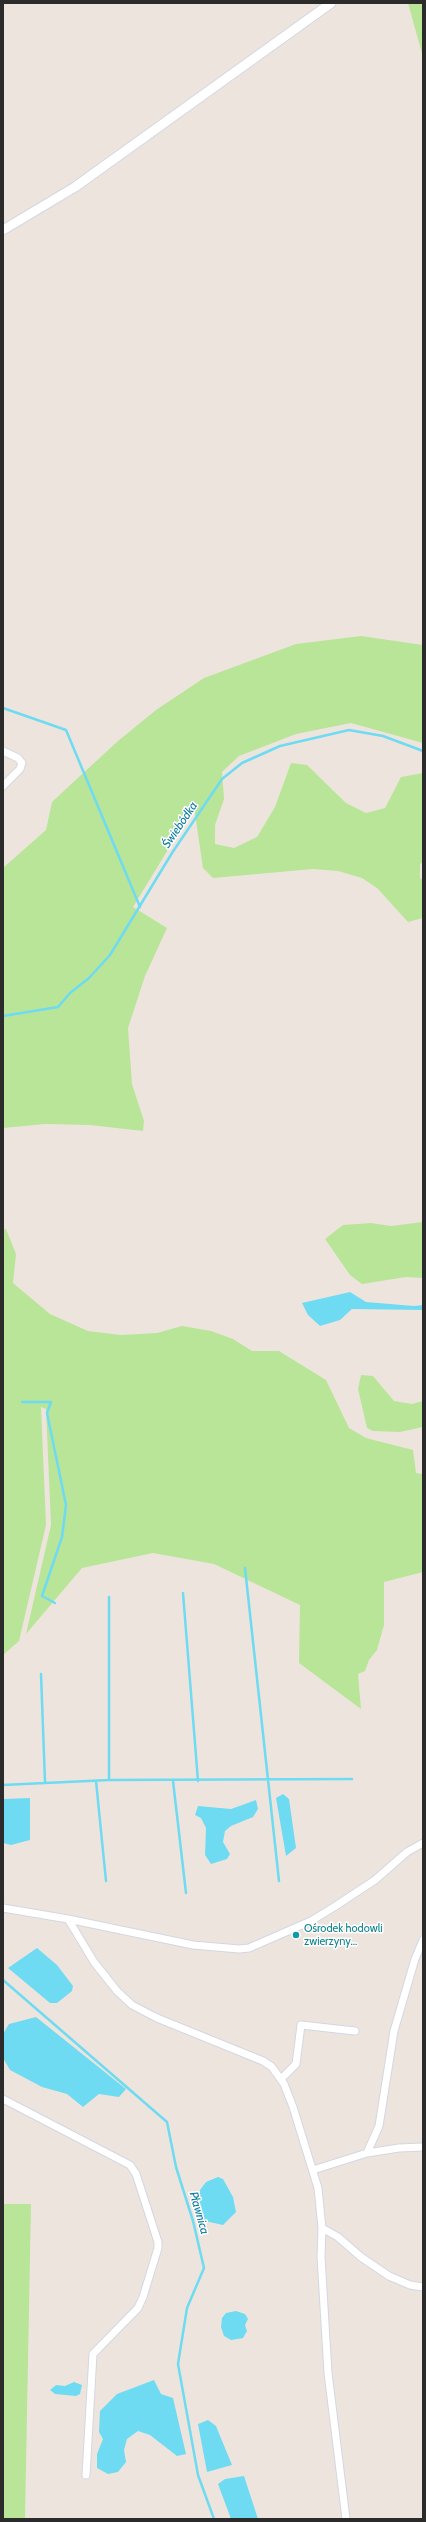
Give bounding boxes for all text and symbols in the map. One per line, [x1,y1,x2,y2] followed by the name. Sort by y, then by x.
[159,799,201,851] water label: Świebódka
[304,1922,383,1948] place label: Ośrodek hodowli zwierzyny...
[291,1930,301,1940] marker: Ośrodek hodowli zwierzyny...
[186,2190,212,2236] water label: Pławnica

